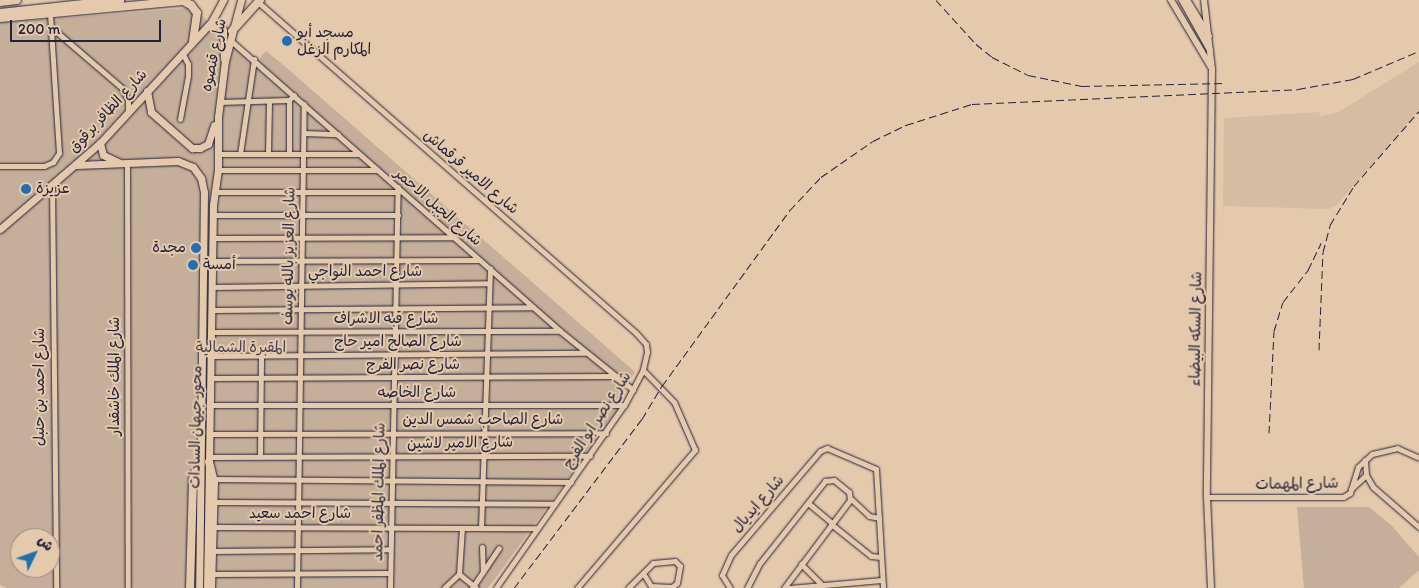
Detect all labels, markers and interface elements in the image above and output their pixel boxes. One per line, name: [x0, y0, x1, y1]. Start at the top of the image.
scale bar: [12, 10, 164, 42]
street label: شارع قنصوه: [197, 17, 231, 93]
text: 200 m: [18, 20, 60, 38]
place label: مسجد أبو المكارم الزغل: [297, 23, 371, 58]
marker: مسجد أبو المكارم الزغل: [281, 35, 293, 47]
street label: شارع الظافر برقوق: [65, 66, 151, 156]
street label: شارع الامير قرقماش: [420, 126, 522, 218]
street label: شارع الجبل الاحمر: [390, 164, 486, 250]
place label: عزيزة: [36, 180, 69, 198]
marker: عزيزة: [20, 183, 32, 195]
street label: شارع العزيز بالله يوسف: [279, 187, 299, 325]
place label: مجدة: [152, 239, 186, 257]
marker: مجدة: [190, 242, 202, 254]
place label: أمسة: [203, 256, 236, 274]
marker: أمسة: [187, 259, 199, 271]
street label: شارع احمد النواجي: [308, 263, 422, 281]
street label: شارع السكه البيضاء: [1186, 271, 1206, 387]
street label: شارع قبه الاشراف: [334, 310, 438, 328]
street label: شارع الملك خاشقدار: [106, 317, 124, 435]
street label: شارع احمد بن حنبل: [31, 328, 49, 446]
street label: شارع الصالح امير حاج: [334, 333, 462, 351]
park label: المقبرة الشمالية: [196, 339, 286, 357]
street label: شارع نصر الفرج: [366, 356, 460, 374]
street label: محور جيهان السادات: [186, 365, 206, 489]
street label: شارع نصر ابو الفرج: [559, 368, 635, 472]
street label: شارع الخاصه: [378, 384, 456, 402]
street label: شارع الصاحب شمس الدين: [403, 411, 563, 429]
street label: شارع الملك المظفر احمد: [369, 423, 389, 561]
street label: شارع الامير لاشين: [407, 433, 513, 453]
street label: شارع ايديال: [728, 471, 788, 537]
street label: شارع المهمات: [1255, 474, 1339, 494]
street label: شارع احمد سعيد: [249, 505, 351, 523]
north arrow: [10, 528, 60, 578]
text: ش: [34, 532, 57, 555]

